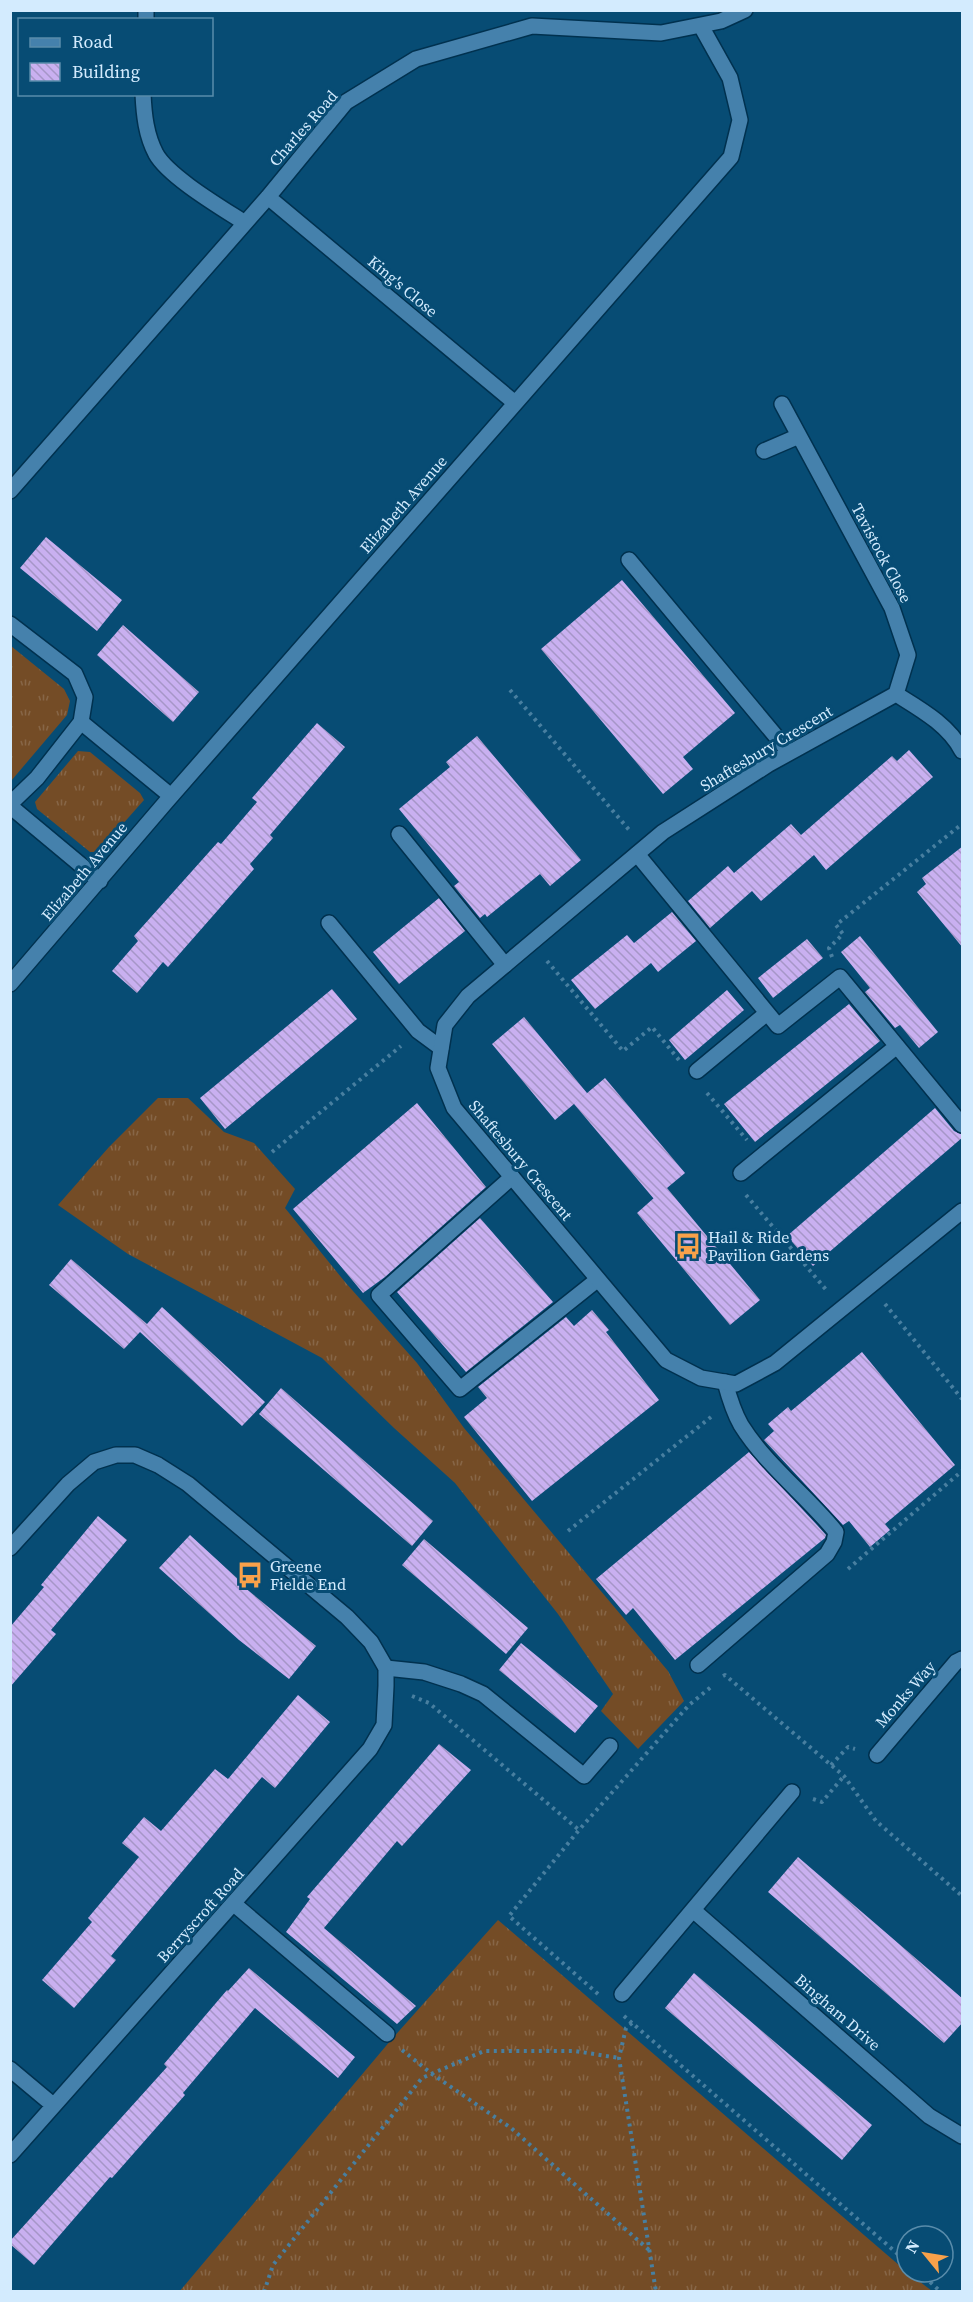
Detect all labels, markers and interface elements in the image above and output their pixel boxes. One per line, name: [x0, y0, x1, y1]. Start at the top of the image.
legend: [18, 18, 213, 96]
text: Road: [72, 29, 113, 54]
text: Building: [72, 59, 140, 84]
street label: Charles Road: [264, 85, 342, 171]
street label: King's Close: [363, 250, 443, 322]
street label: Elizabeth Avenue: [354, 450, 452, 558]
street label: Tavistock Close: [847, 500, 917, 606]
street label: Shaftesbury Crescent: [696, 699, 837, 796]
street label: Elizabeth Avenue: [36, 817, 132, 925]
street label: Shaftesbury Crescent: [464, 1095, 578, 1225]
place label: Hail & Ride Pavilion Gardens: [708, 1226, 829, 1266]
bus stop icon: Hail & Ride Pavilion Gardens: [673, 1231, 703, 1261]
place label: Greene Fielde End: [270, 1555, 346, 1595]
bus stop icon: Greene Fielde End: [235, 1560, 265, 1590]
street label: Monks Way: [870, 1655, 941, 1732]
street label: Berryscroft Road: [152, 1863, 248, 1967]
street label: Bingham Drive: [790, 1969, 886, 2055]
north arrow: [895, 2224, 955, 2284]
text: N: [900, 2236, 925, 2257]

